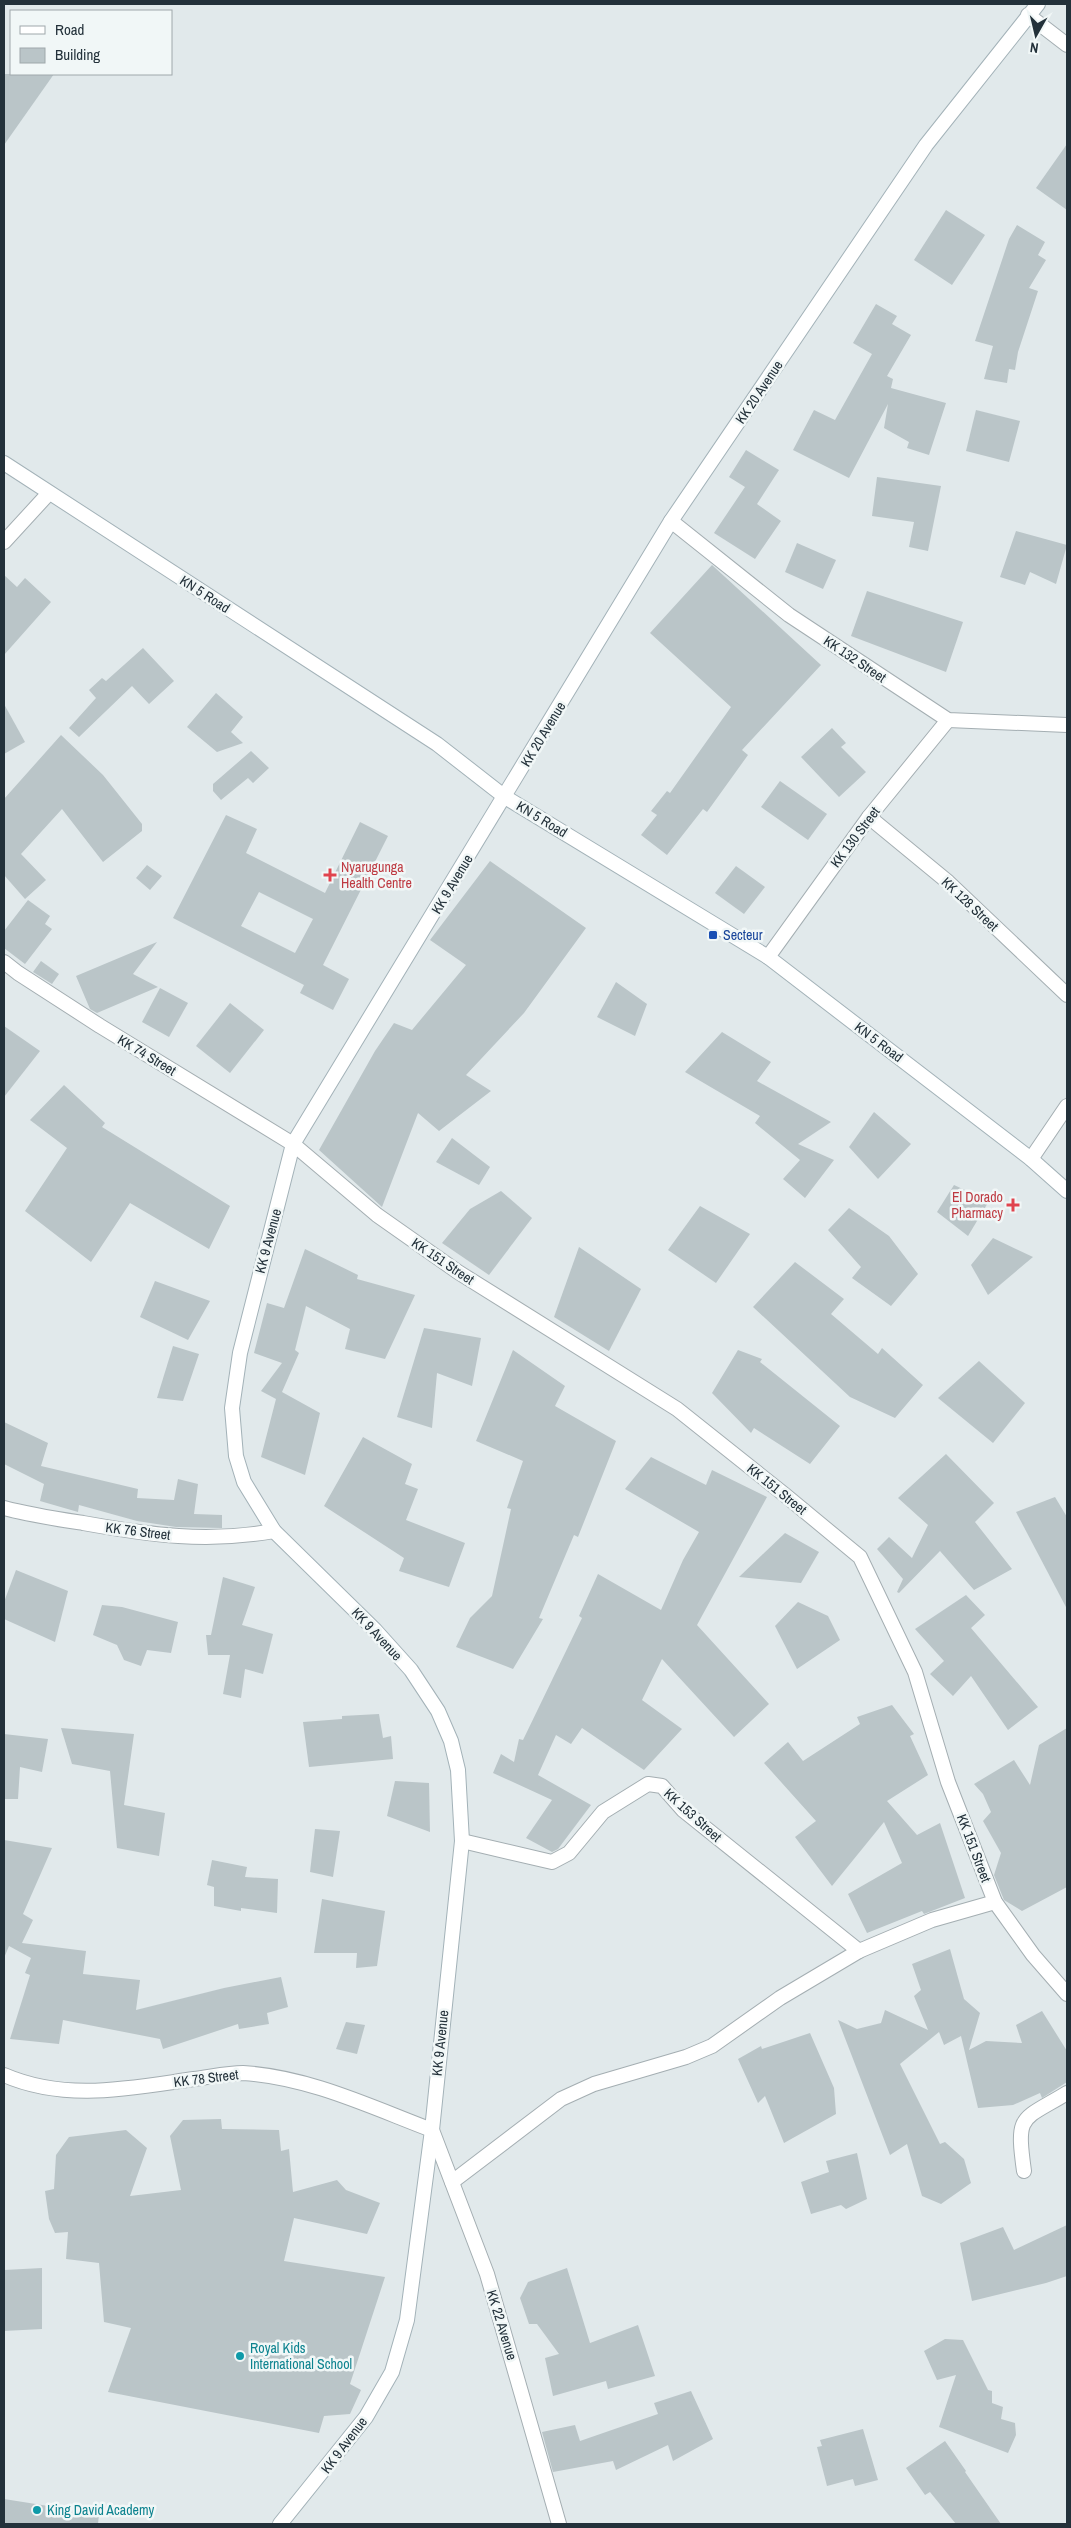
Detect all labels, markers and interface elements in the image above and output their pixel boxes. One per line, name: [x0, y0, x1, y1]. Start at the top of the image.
legend: [10, 10, 172, 75]
north arrow: [1011, 10, 1061, 60]
text: Road: [55, 19, 84, 40]
text: N: [1029, 38, 1040, 57]
text: Building: [55, 44, 100, 65]
street label: KK 20 Avenue: [731, 357, 787, 427]
street label: KN 5 Road: [177, 571, 233, 617]
street label: KK 132 Street: [820, 632, 890, 686]
street label: KK 20 Avenue: [517, 698, 569, 770]
street label: KN 5 Road: [513, 797, 571, 841]
street label: KK 130 Street: [826, 803, 884, 871]
street label: KK 9 Avenue: [427, 851, 477, 917]
place label: Nyarugunga Health Centre: [341, 858, 412, 892]
marker: Nyarugunga Health Centre: [323, 868, 337, 882]
street label: KK 128 Street: [938, 873, 1002, 935]
place label: Secteur: [723, 926, 763, 944]
marker: Secteur: [707, 929, 719, 941]
street label: KN 5 Road: [851, 1018, 907, 1066]
street label: KK 74 Street: [114, 1031, 180, 1079]
place label: El Dorado Pharmacy: [951, 1188, 1003, 1222]
marker: El Dorado Pharmacy: [1007, 1199, 1019, 1211]
street label: KK 9 Avenue: [251, 1207, 285, 1275]
street label: KK 151 Street: [408, 1234, 478, 1288]
street label: KK 151 Street: [744, 1460, 810, 1518]
street label: KK 76 Street: [105, 1518, 171, 1544]
street label: KK 9 Avenue: [348, 1604, 406, 1664]
street label: KK 153 Street: [660, 1784, 726, 1846]
street label: KK 151 Street: [953, 1811, 995, 1885]
street label: KK 9 Avenue: [428, 2009, 452, 2077]
street label: KK 78 Street: [173, 2065, 239, 2091]
street label: KK 22 Avenue: [483, 2288, 521, 2362]
place label: Royal Kids International School: [250, 2339, 352, 2373]
marker: Royal Kids International School: [234, 2350, 246, 2362]
street label: KK 9 Avenue: [317, 2413, 371, 2477]
place label: King David Academy: [47, 2501, 154, 2519]
marker: King David Academy: [31, 2504, 43, 2516]

